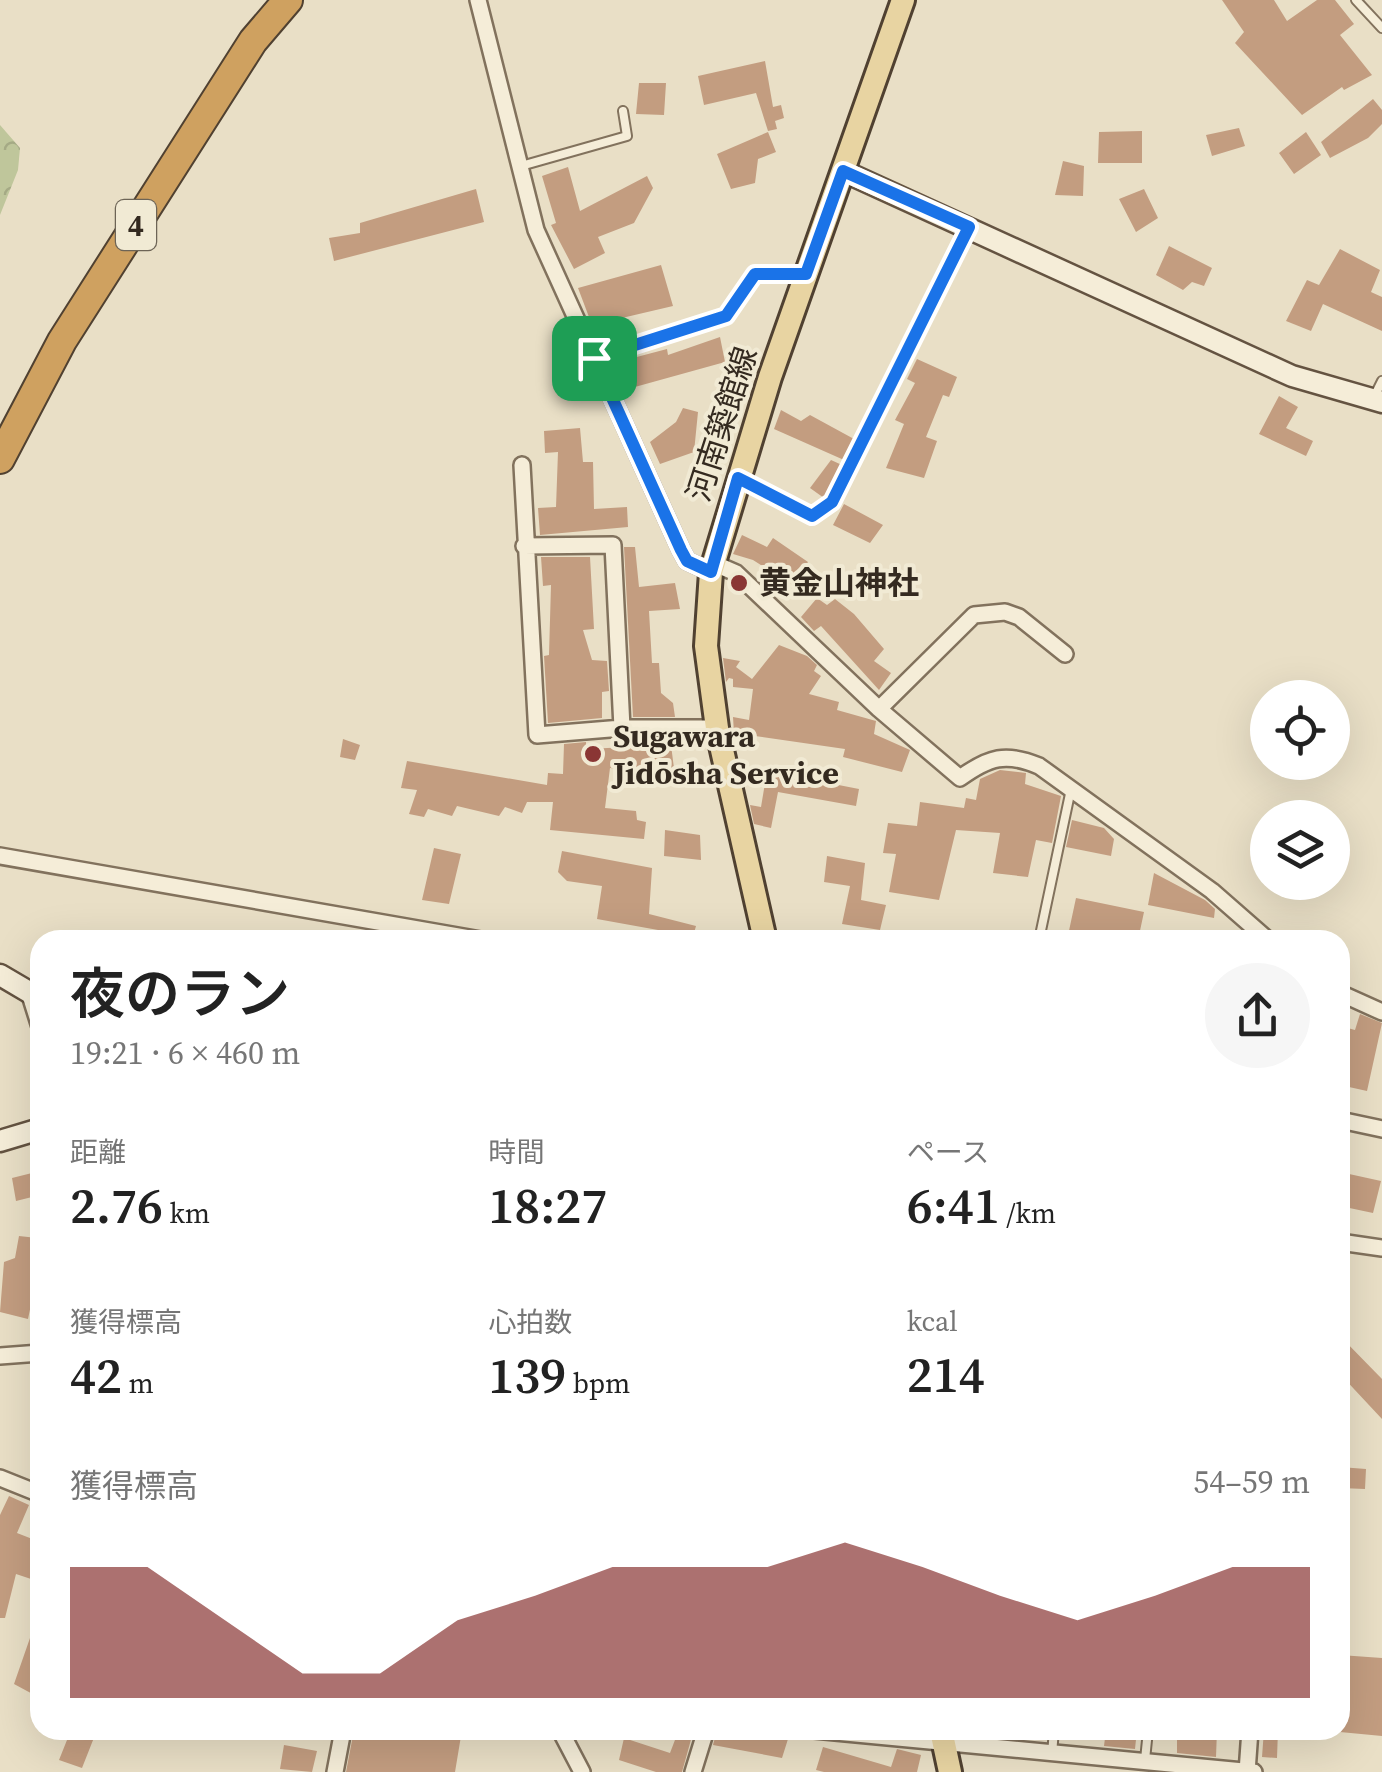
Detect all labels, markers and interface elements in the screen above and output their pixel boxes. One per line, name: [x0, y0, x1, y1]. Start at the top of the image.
road number: 4: [116, 200, 156, 250]
pin: [552, 316, 637, 401]
icon: arrive: [567, 331, 622, 386]
street label: 河南築館線: [676, 341, 768, 507]
place label: 黄金山神社: [759, 561, 919, 605]
marker: 黄金山神社: [728, 572, 750, 594]
map controls: [1250, 680, 1350, 900]
button: locate: [1250, 680, 1350, 780]
place label: Sugawara Jidōsha Service: [611, 714, 839, 795]
marker: Sugawara Jidōsha Service: [582, 743, 604, 765]
button: layers: [1250, 800, 1350, 900]
text: 夜のラン: [70, 956, 290, 1031]
button: share: [1205, 963, 1310, 1068]
text: 19:21 · 6 × 460 m: [70, 1031, 300, 1075]
text: 距離: [70, 1133, 126, 1171]
text: 時間: [488, 1133, 544, 1171]
text: ペース: [907, 1133, 989, 1171]
text: 2.76: [70, 1171, 163, 1240]
text: 18:27: [488, 1171, 607, 1240]
text: 6:41: [907, 1171, 1000, 1240]
text: km: [163, 1194, 210, 1232]
text: /km: [1000, 1194, 1056, 1232]
text: kcal: [907, 1302, 958, 1340]
text: 獲得標高: [70, 1303, 182, 1341]
text: 心拍数: [488, 1303, 572, 1341]
text: 214: [907, 1340, 985, 1409]
text: 42: [70, 1341, 122, 1410]
text: 139: [488, 1341, 566, 1410]
text: m: [122, 1364, 154, 1402]
text: bpm: [566, 1364, 630, 1402]
text: 54–59 m: [1193, 1460, 1310, 1504]
text: 獲得標高: [70, 1464, 198, 1508]

